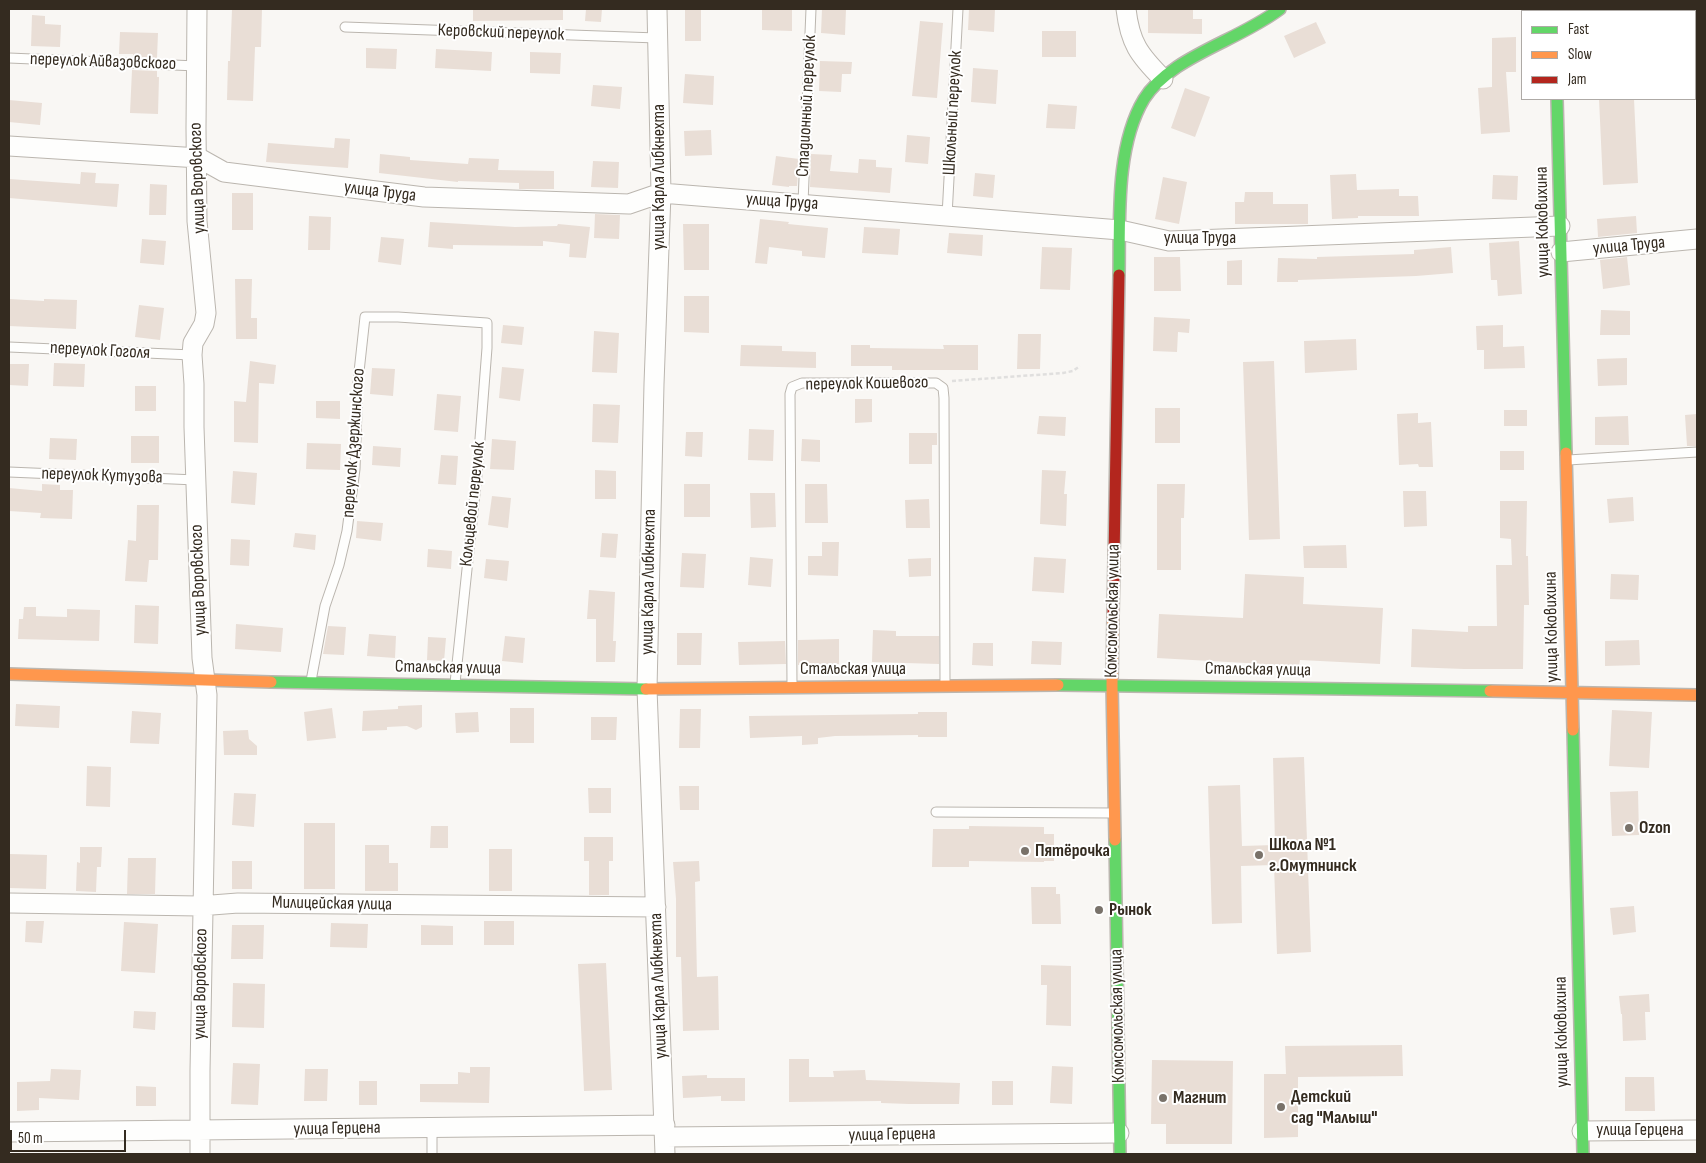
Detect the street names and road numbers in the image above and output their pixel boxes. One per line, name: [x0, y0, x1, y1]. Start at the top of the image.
street label: Керовский переулок: [437, 20, 565, 46]
street label: Стадионный переулок: [792, 34, 822, 178]
street label: переулок Айвазовского: [29, 49, 177, 75]
street label: Школьный переулок: [939, 50, 967, 176]
street label: улица Карла Либкнехта: [648, 104, 670, 250]
street label: улица Воровского: [185, 122, 211, 234]
street label: улица Коковихина: [1531, 166, 1555, 278]
street label: улица Труда: [343, 177, 417, 207]
street label: улица Труда: [745, 189, 819, 215]
street label: улица Труда: [1164, 227, 1236, 249]
street label: улица Труда: [1592, 232, 1666, 260]
street label: переулок Гоголя: [49, 338, 151, 364]
street label: переулок Дзержинского: [338, 367, 370, 519]
street label: переулок Кошевого: [805, 372, 929, 396]
street label: Кольцевой переулок: [456, 440, 490, 568]
street label: переулок Кутузова: [41, 463, 163, 489]
street label: улица Карла Либкнехта: [637, 509, 661, 655]
street label: улица Воровского: [186, 524, 212, 636]
street label: Комсомольская улица: [1101, 544, 1125, 678]
street label: улица Коковихина: [1540, 571, 1564, 683]
street label: Стальская улица: [395, 656, 501, 680]
street label: Стальская улица: [800, 658, 906, 680]
street label: Стальская улица: [1205, 658, 1311, 682]
street label: Милицейская улица: [272, 892, 392, 916]
street label: улица Карла Либкнехта: [646, 913, 672, 1059]
street label: улица Воровского: [189, 928, 213, 1040]
street label: Комсомольская улица: [1106, 949, 1130, 1083]
street label: улица Коковихина: [1550, 976, 1574, 1088]
street label: улица Герцена: [293, 1117, 381, 1141]
street label: улица Герцена: [1596, 1119, 1684, 1141]
street label: улица Герцена: [848, 1123, 936, 1147]

